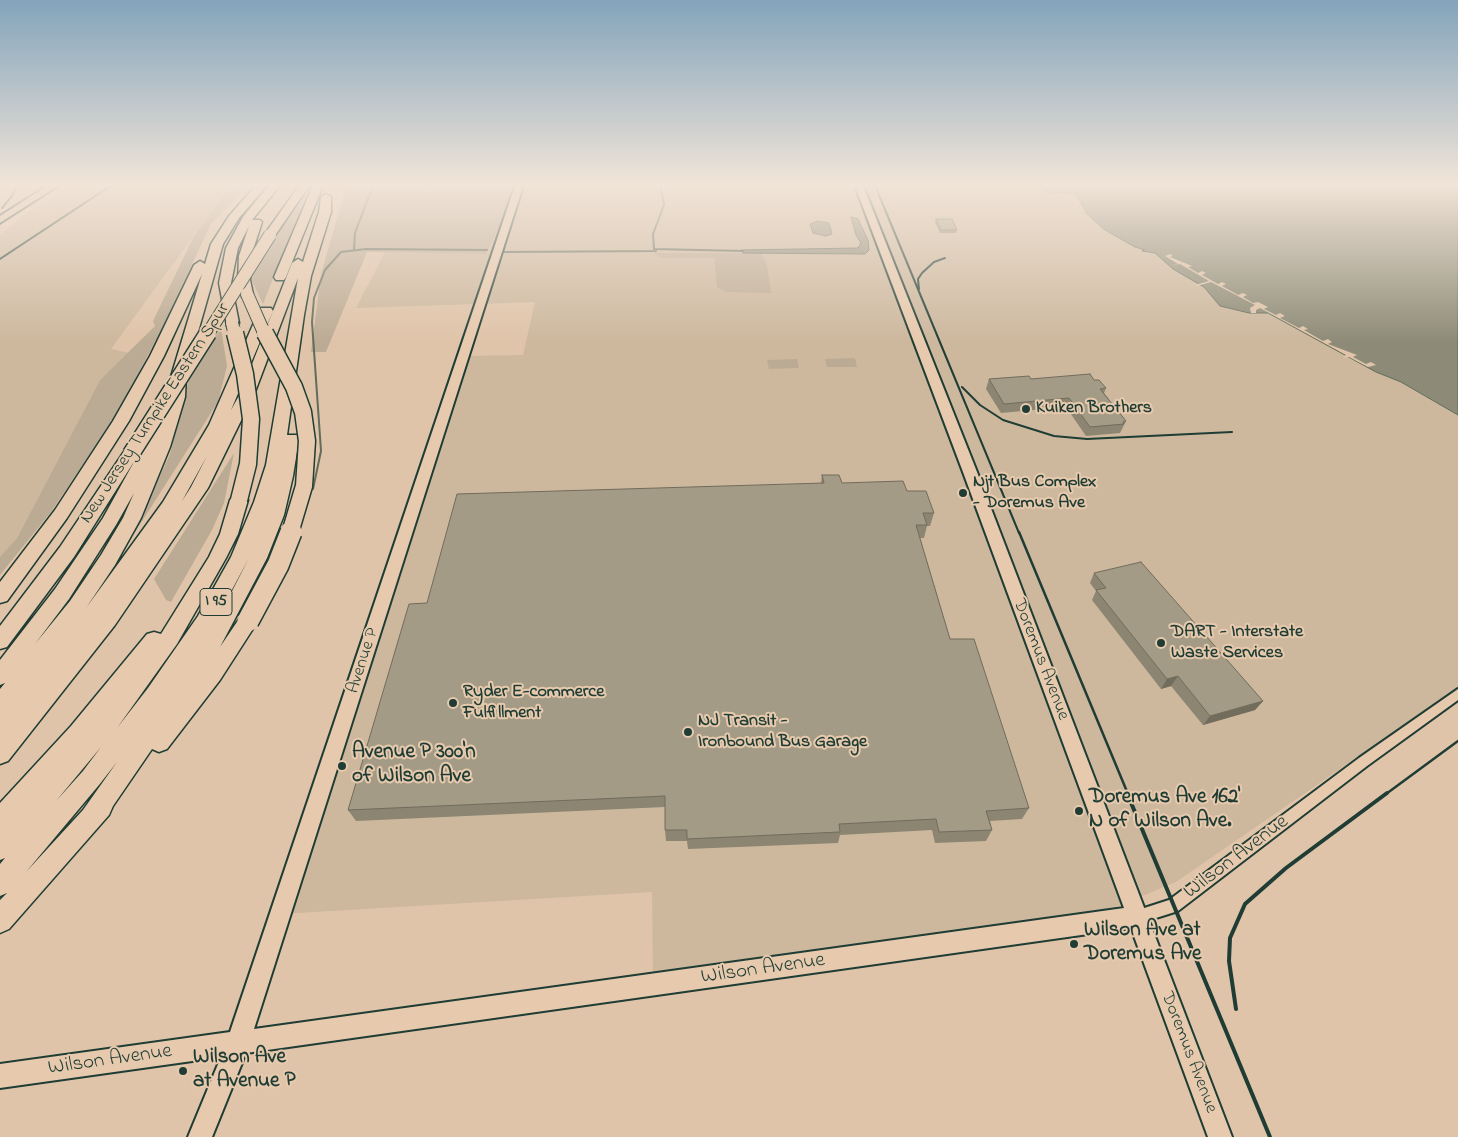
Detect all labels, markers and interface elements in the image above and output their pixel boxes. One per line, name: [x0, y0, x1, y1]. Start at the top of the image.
street label: New Jersey Turnpike Eastern Spur: [77, 300, 235, 528]
place label: Kuiken Brothers: [1036, 398, 1152, 420]
marker: Kuiken Brothers: [1020, 403, 1032, 415]
place label: Njt Bus Complex - Doremus Ave: [973, 472, 1096, 514]
marker: Njt Bus Complex - Doremus Ave: [957, 487, 969, 499]
road number: I 95: [200, 588, 232, 616]
street label: Doremus Avenue: [1007, 596, 1073, 724]
place label: DART - Interstate Waste Services: [1171, 622, 1303, 664]
street label: Avenue P: [343, 625, 385, 697]
marker: DART - Interstate Waste Services: [1155, 637, 1167, 649]
place label: Ryder E-commerce Fulfillment: [463, 682, 604, 724]
marker: Ryder E-commerce Fulfillment: [447, 697, 459, 709]
place label: NJ Transit - Ironbound Bus Garage: [698, 711, 867, 754]
marker: NJ Transit - Ironbound Bus Garage: [682, 726, 694, 738]
place label: Avenue P 300'n of Wilson Ave: [352, 741, 476, 791]
marker: Avenue P 300'n of Wilson Ave: [336, 760, 348, 772]
place label: Doremus Ave 162' N of Wilson Ave.: [1089, 786, 1240, 836]
marker: Doremus Ave 162' N of Wilson Ave.: [1073, 805, 1085, 817]
street label: Wilson Avenue: [1180, 810, 1294, 906]
place label: Wilson Ave at Doremus Ave: [1084, 919, 1202, 969]
marker: Wilson Ave at Doremus Ave: [1068, 938, 1080, 950]
street label: Wilson Avenue: [700, 949, 826, 991]
street label: Doremus Avenue: [1155, 989, 1221, 1117]
street label: Wilson Avenue: [47, 1040, 173, 1082]
place label: Wilson Ave at Avenue P: [193, 1046, 296, 1096]
marker: Wilson Ave at Avenue P: [177, 1065, 189, 1077]

